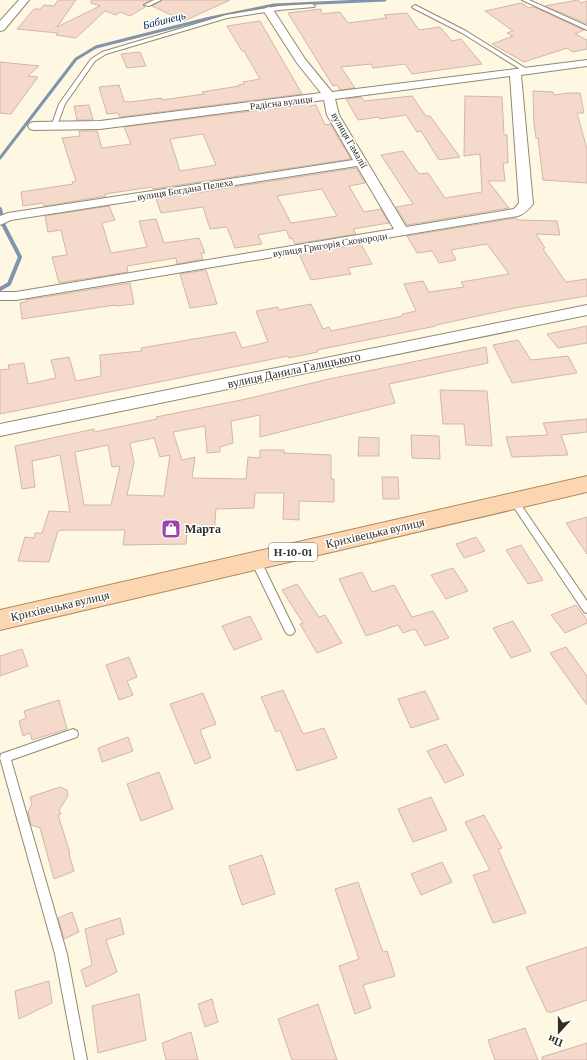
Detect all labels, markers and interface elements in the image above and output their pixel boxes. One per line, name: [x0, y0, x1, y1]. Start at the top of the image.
water label: Бабинець: [140, 9, 187, 31]
street label: Радісна вулиця: [249, 93, 313, 112]
street label: вулиця Гамалії: [329, 110, 370, 170]
street label: вулиця Богдана Пелеха: [136, 176, 234, 203]
street label: вулиця Григорія Сковороди: [272, 230, 389, 259]
street label: вулиця Данила Галицького: [226, 349, 362, 391]
street label: Крихівецька вулиця: [324, 515, 426, 551]
shop icon: Марта: [160, 518, 182, 540]
place label: Марта: [185, 522, 221, 536]
road number: Н-10-01: [269, 543, 317, 561]
street label: Крихівецька вулиця: [9, 588, 111, 624]
north arrow: [539, 1012, 579, 1052]
text: Пн: [546, 1033, 565, 1050]

